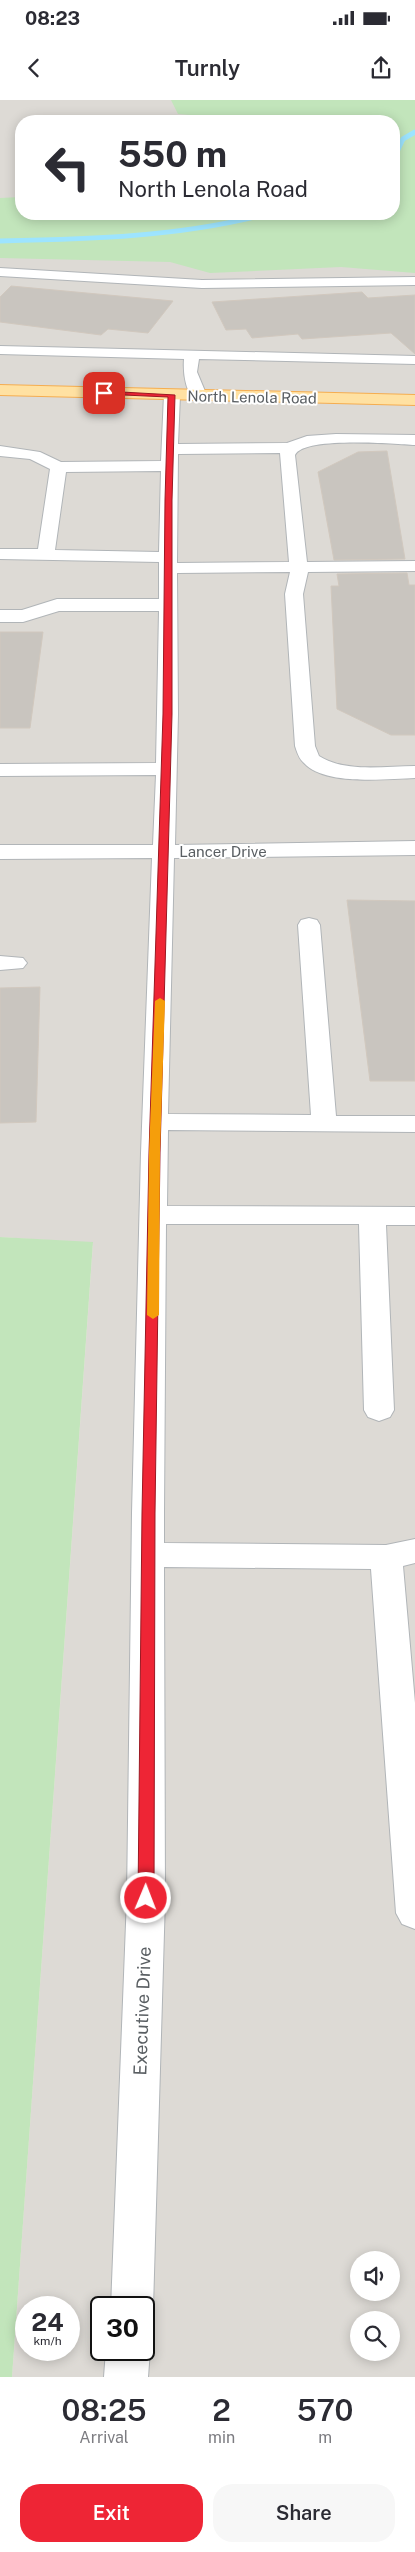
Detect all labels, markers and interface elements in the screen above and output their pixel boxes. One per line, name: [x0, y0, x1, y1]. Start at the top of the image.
text: 08:23: [25, 7, 80, 29]
icon: back: [20, 54, 48, 82]
icon: share: [367, 54, 395, 82]
text: Turnly: [175, 55, 240, 81]
text: 550 m: [118, 134, 227, 175]
icon: left: [35, 135, 100, 200]
text: North Lenola Road: [118, 176, 308, 202]
pin: [83, 372, 125, 414]
icon: arrive: [90, 379, 118, 407]
street label: North Lenola Road: [187, 387, 317, 407]
street label: Lancer Drive: [179, 843, 267, 860]
position arrow: [119, 1871, 171, 1923]
street label: Executive Drive: [129, 1946, 155, 2076]
map controls: [350, 2251, 400, 2361]
button: sound: [350, 2251, 400, 2301]
speed limit sign: 30: [90, 2296, 155, 2361]
text: 24: [31, 2307, 64, 2337]
button: search: [350, 2311, 400, 2361]
text: km/h: [33, 2334, 62, 2348]
text: 08:25: [62, 2392, 147, 2428]
text: 2: [212, 2392, 231, 2428]
text: 570: [297, 2392, 353, 2428]
text: Arrival: [79, 2428, 129, 2447]
text: min: [208, 2428, 235, 2447]
text: m: [318, 2428, 332, 2447]
button: Exit: [20, 2484, 203, 2542]
button: Share: [213, 2484, 395, 2542]

